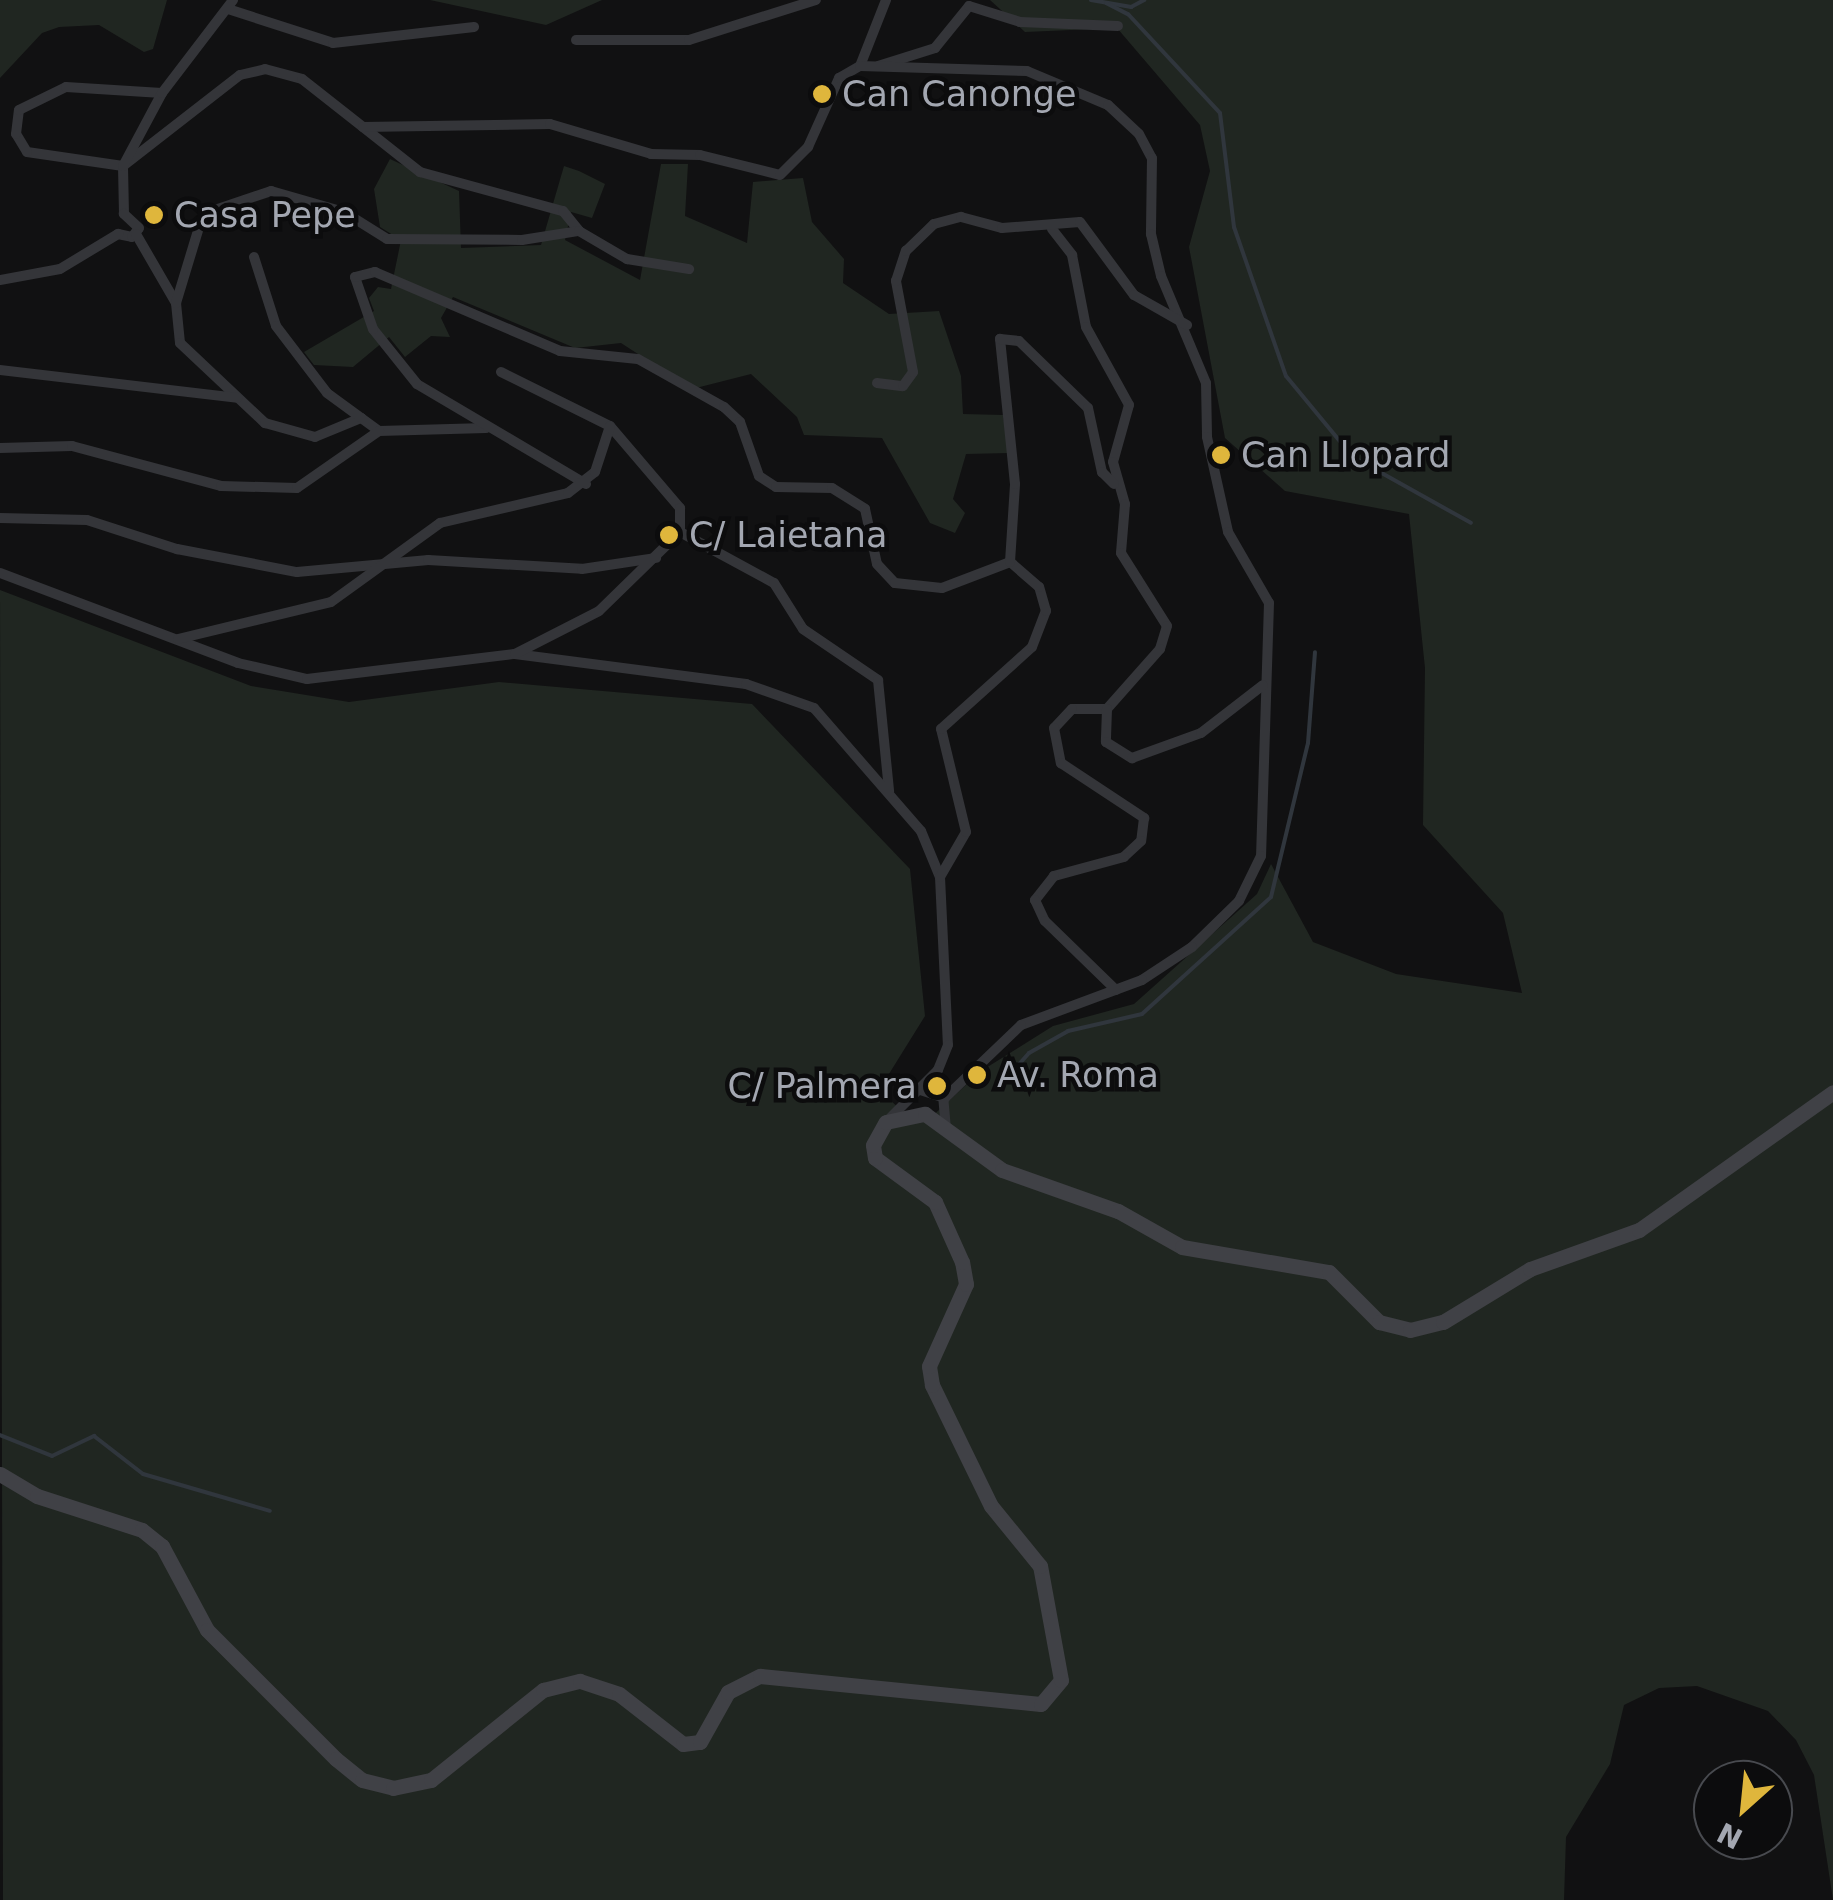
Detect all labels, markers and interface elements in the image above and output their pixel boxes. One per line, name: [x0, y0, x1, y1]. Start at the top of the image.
place label: Can Canonge: [842, 73, 1077, 115]
marker: Can Canonge: [811, 83, 833, 105]
place label: Casa Pepe: [174, 194, 356, 236]
marker: Casa Pepe: [143, 204, 165, 226]
place label: Can Llopard: [1241, 434, 1450, 476]
marker: Can Llopard: [1210, 444, 1232, 466]
place label: C/ Laietana: [689, 514, 887, 556]
marker: C/ Laietana: [658, 524, 680, 546]
place label: Av. Roma: [997, 1054, 1159, 1096]
marker: Av. Roma: [966, 1064, 988, 1086]
place label: C/ Palmera: [727, 1065, 917, 1107]
marker: C/ Palmera: [926, 1075, 948, 1097]
north arrow: [1693, 1760, 1793, 1860]
text: N: [1712, 1815, 1748, 1855]

